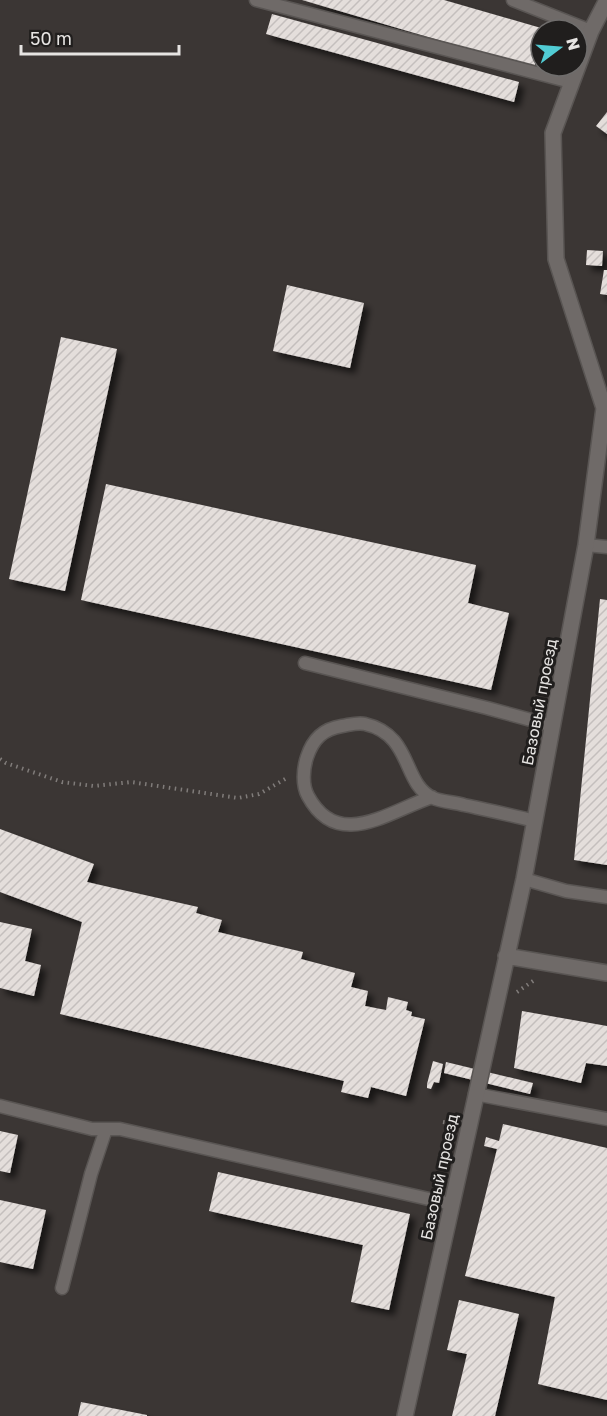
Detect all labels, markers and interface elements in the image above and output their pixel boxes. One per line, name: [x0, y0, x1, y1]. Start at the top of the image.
scale bar: [21, 18, 178, 56]
north arrow: [529, 18, 589, 78]
text: 50 m: [30, 27, 72, 49]
text: N: [562, 35, 585, 52]
street label: Базовый проезд: [517, 637, 561, 767]
street label: Базовый проезд: [416, 1112, 462, 1242]

